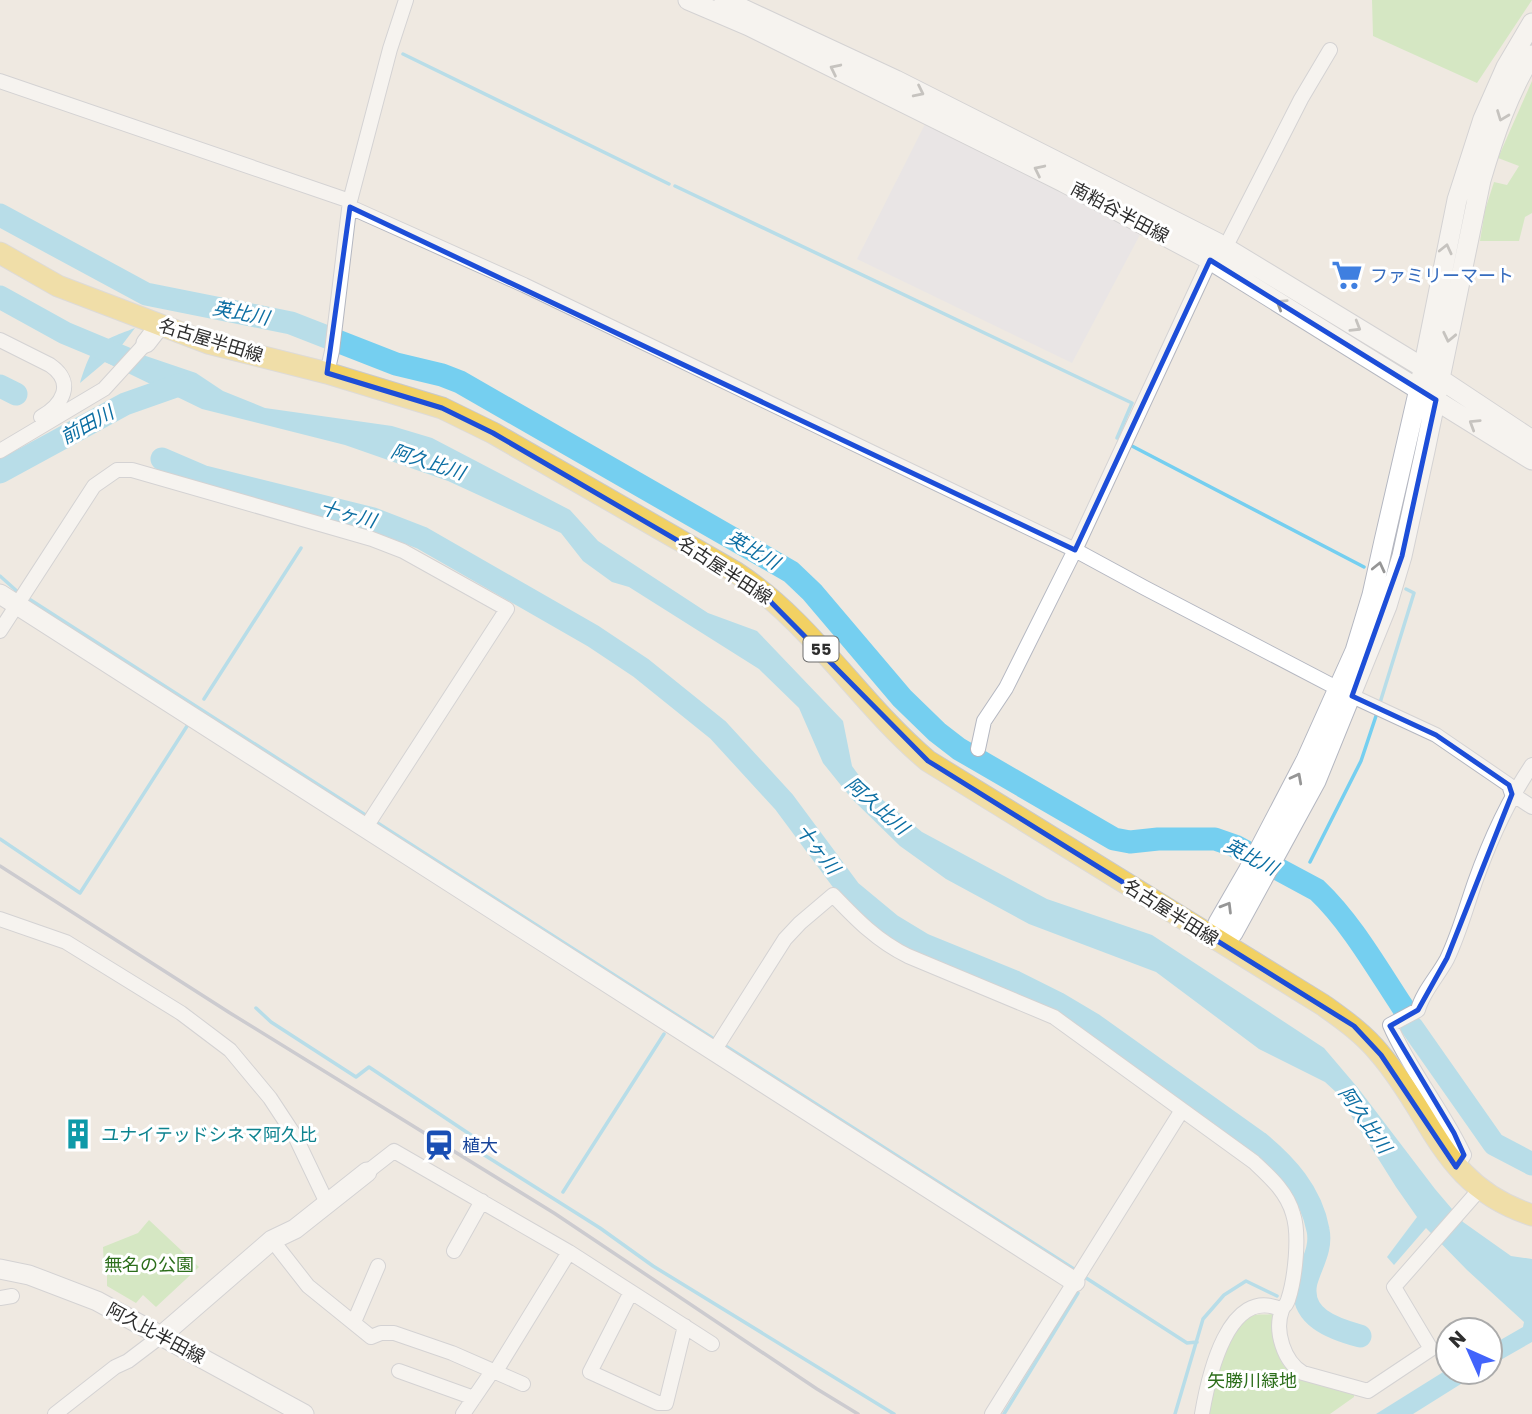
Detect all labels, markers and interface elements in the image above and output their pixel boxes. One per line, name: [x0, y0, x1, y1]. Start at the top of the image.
one-way arrow: [830, 64, 842, 78]
one-way arrow: [912, 83, 924, 97]
one-way arrow: [1497, 109, 1511, 121]
one-way arrow: [1034, 165, 1046, 179]
street label: 南粕谷半田線: [1066, 176, 1174, 248]
one-way arrow: [1438, 243, 1452, 255]
supermarket icon: ファミリーマート: [1330, 258, 1364, 292]
place label: ファミリーマート: [1370, 263, 1514, 288]
water label: 英比川: [210, 294, 274, 332]
one-way arrow: [1276, 299, 1289, 312]
street label: 名古屋半田線: [156, 312, 266, 368]
one-way arrow: [1349, 319, 1362, 332]
one-way arrow: [1442, 331, 1457, 343]
water label: 前田川: [56, 398, 120, 451]
one-way arrow: [1469, 419, 1482, 432]
water label: 阿久比川: [388, 437, 470, 487]
water label: 十ヶ川: [317, 494, 381, 535]
water label: 英比川: [722, 524, 786, 577]
street label: 名古屋半田線: [673, 530, 777, 610]
one-way arrow: [1370, 561, 1385, 573]
road number: 55: [804, 636, 838, 662]
water label: 阿久比川: [839, 771, 916, 842]
one-way arrow: [1288, 773, 1302, 786]
water label: 十ヶ川: [790, 818, 847, 881]
water label: 英比川: [1219, 832, 1284, 883]
street label: 名古屋半田線: [1119, 873, 1223, 951]
one-way arrow: [1219, 901, 1232, 914]
water label: 阿久比川: [1332, 1081, 1399, 1161]
building icon: ユナイテッドシネマ阿久比: [61, 1117, 95, 1151]
place label: ユナイテッドシネマ阿久比: [101, 1122, 317, 1147]
station icon: 植大: [422, 1128, 456, 1162]
place label: 植大: [462, 1133, 498, 1158]
park label: 無名の公園: [104, 1252, 194, 1277]
street label: 阿久比半田線: [102, 1297, 210, 1369]
north arrow: [1434, 1316, 1504, 1386]
text: N: [1443, 1325, 1472, 1354]
park label: 矢勝川緑地: [1207, 1368, 1297, 1393]

